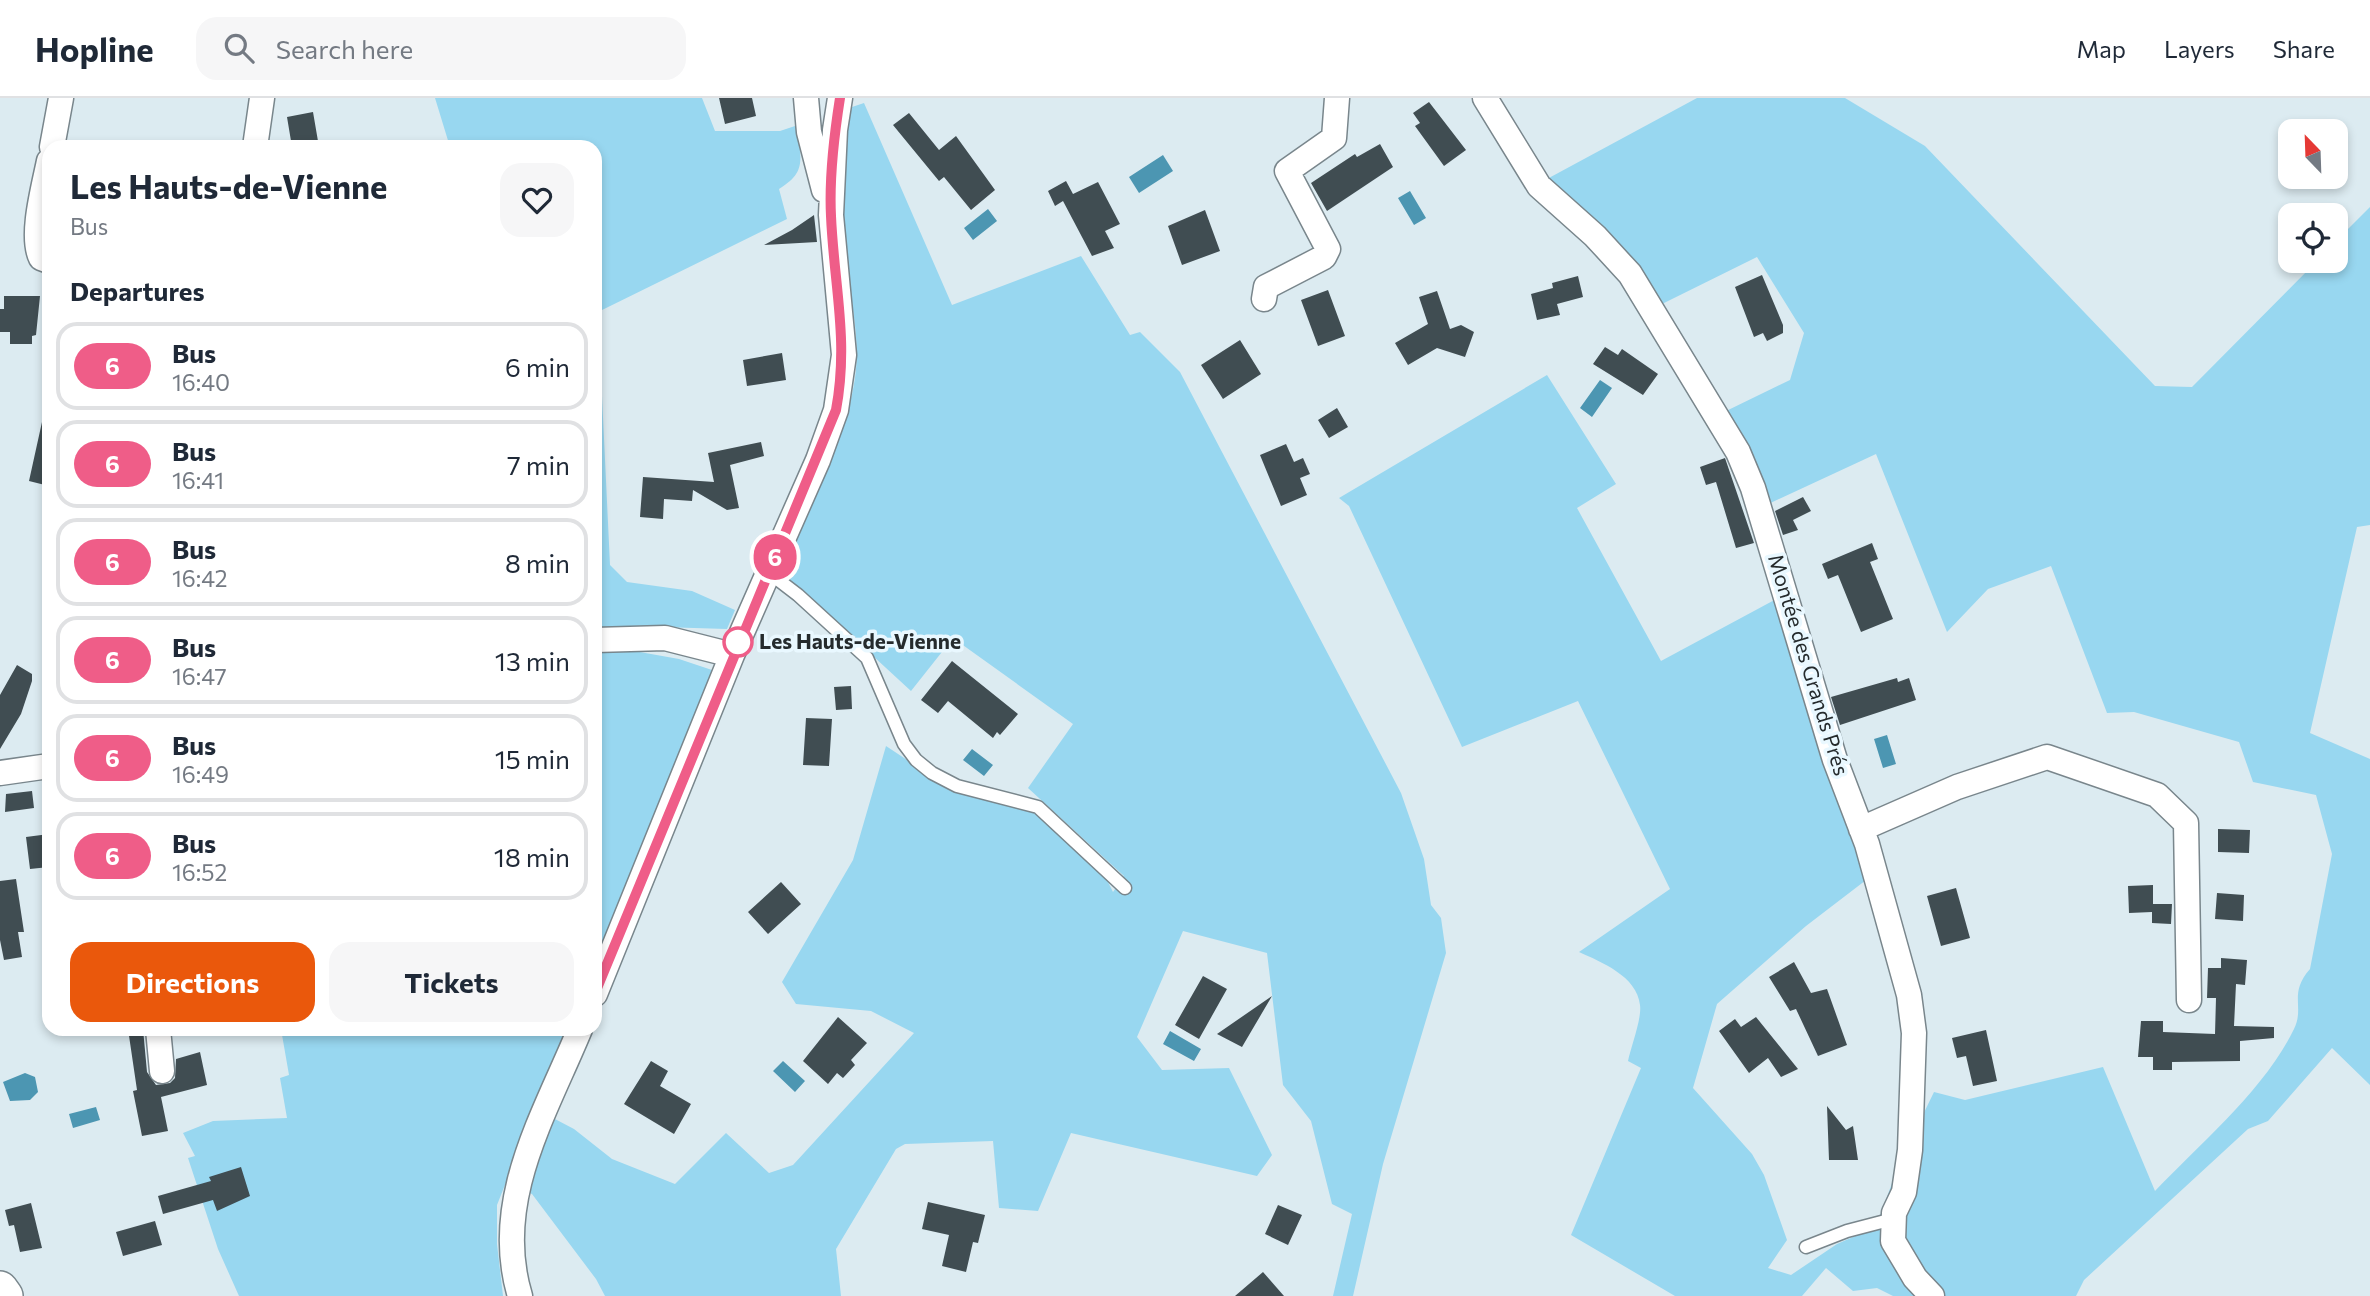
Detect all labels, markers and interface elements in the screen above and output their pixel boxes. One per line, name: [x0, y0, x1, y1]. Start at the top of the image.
search box: [196, 17, 686, 80]
text: Hopline: [35, 28, 154, 69]
icon: search: [220, 29, 258, 67]
text: Search here: [276, 33, 413, 64]
text: Map: [2077, 34, 2126, 63]
text: Layers: [2164, 34, 2235, 63]
text: Share: [2273, 34, 2335, 63]
north arrow: [2278, 119, 2348, 189]
map controls: [2278, 119, 2348, 273]
button: heart: [500, 163, 574, 237]
text: Les Hauts-de-Vienne: [70, 165, 387, 206]
button: locate: [2278, 203, 2348, 273]
text: Bus: [70, 212, 108, 240]
text: Departures: [70, 275, 205, 306]
text: Bus: [172, 337, 216, 368]
text: 6: [105, 351, 120, 380]
text: 6 min: [505, 351, 570, 382]
text: 16:40: [172, 368, 230, 396]
text: Bus: [172, 435, 216, 466]
text: 6: [105, 449, 120, 478]
text: 7 min: [507, 449, 570, 480]
text: 16:41: [172, 466, 224, 494]
text: Bus: [172, 533, 216, 564]
line badge: 6: [752, 534, 798, 580]
text: 6: [768, 542, 782, 571]
text: 6: [105, 547, 120, 576]
text: 8 min: [505, 547, 570, 578]
street label: Montée des Grands Prés: [1764, 551, 1855, 778]
text: 16:42: [172, 564, 227, 592]
marker: Les Hauts-de-Vienne: [723, 627, 753, 657]
place label: Les Hauts-de-Vienne: [759, 628, 961, 653]
text: Bus: [172, 631, 216, 662]
text: 6: [105, 645, 120, 674]
text: 13 min: [495, 645, 570, 676]
text: 16:47: [172, 662, 227, 690]
text: Bus: [172, 729, 216, 760]
text: 6: [105, 743, 120, 772]
text: 15 min: [495, 743, 570, 774]
text: 16:49: [172, 760, 229, 788]
text: Bus: [172, 827, 216, 858]
text: 6: [105, 841, 120, 870]
text: 18 min: [494, 841, 570, 872]
text: 16:52: [172, 858, 227, 886]
button: Directions: [70, 942, 315, 1022]
button: Tickets: [329, 942, 574, 1022]

